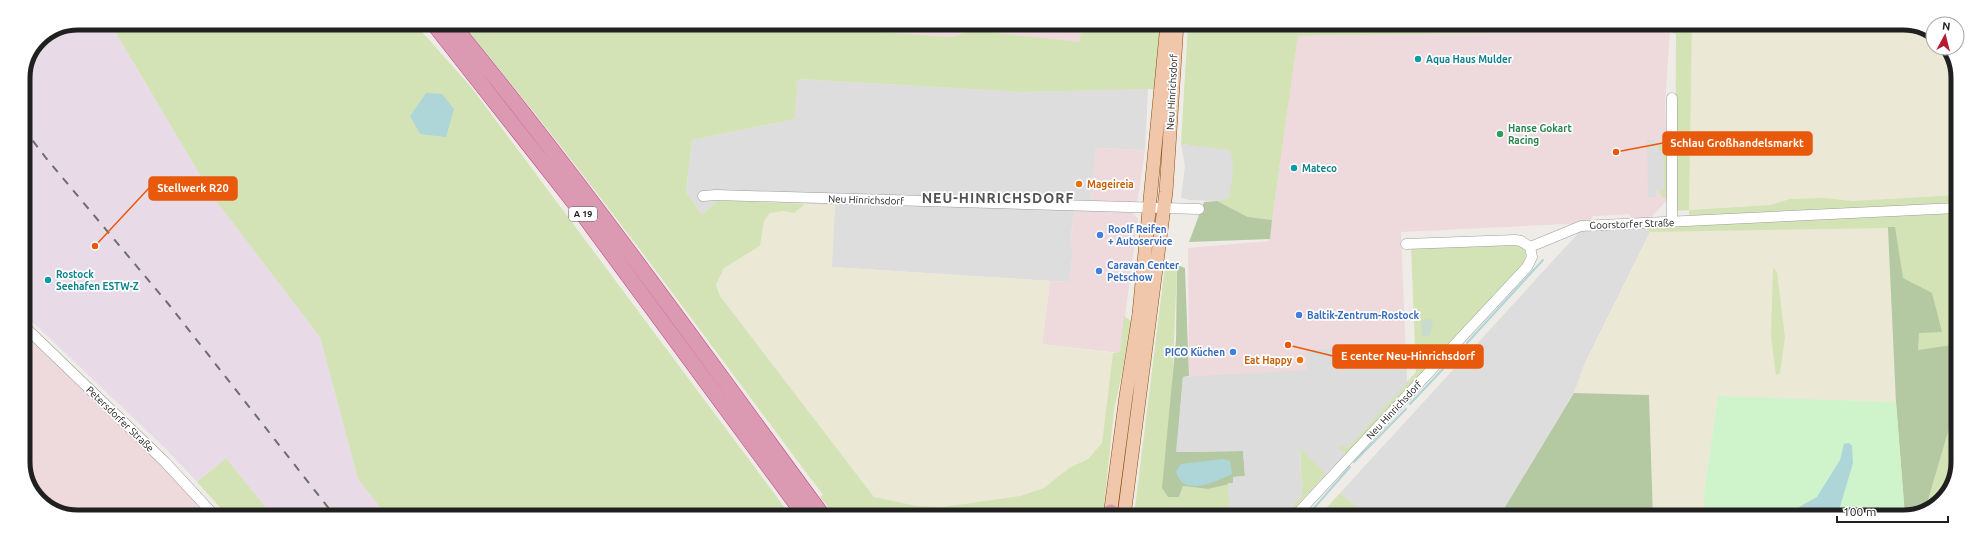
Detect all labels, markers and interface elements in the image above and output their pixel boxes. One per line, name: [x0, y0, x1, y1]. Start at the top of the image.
north arrow: [1925, 16, 1965, 56]
text: N: [1941, 20, 1951, 33]
street label: Neu Hinrichsdorf: [1165, 54, 1179, 130]
marker: Aqua Haus Mulder: [1413, 54, 1423, 64]
place label: Aqua Haus Mulder: [1426, 54, 1513, 65]
place label: Hanse Gokart Racing: [1508, 123, 1572, 146]
marker: Hanse Gokart Racing: [1495, 129, 1505, 139]
callout: Schlau Großhandelsmarkt: [1663, 132, 1812, 155]
text: Schlau Großhandelsmarkt: [1670, 137, 1804, 149]
marker: Mateco: [1289, 163, 1299, 173]
place label: Mateco: [1302, 163, 1337, 174]
callout: Stellwerk R20: [149, 177, 237, 200]
marker: Mageireia: [1074, 179, 1084, 189]
place label: Mageireia: [1087, 179, 1134, 190]
text: Stellwerk R20: [157, 182, 229, 194]
district label: NEU-HINRICHSDORF: [922, 190, 1074, 206]
street label: Neu Hinrichsdorf: [828, 193, 904, 207]
road number: A 19: [569, 207, 597, 221]
street label: Goorstorfer Straße: [1589, 217, 1675, 231]
place label: Roolf Reifen + Autoservice: [1108, 224, 1173, 247]
marker: Roolf Reifen + Autoservice: [1095, 230, 1105, 240]
place label: Caravan Center Petschow: [1107, 260, 1180, 283]
marker: Caravan Center Petschow: [1094, 266, 1104, 276]
place label: Rostock Seehafen ESTW-Z: [56, 269, 139, 292]
marker: Rostock Seehafen ESTW-Z: [43, 275, 53, 285]
marker: Baltik-Zentrum-Rostock: [1294, 310, 1304, 320]
place label: Baltik-Zentrum-Rostock: [1307, 310, 1419, 321]
callout: E center Neu-Hinrichsdorf: [1333, 345, 1483, 368]
place label: PICO Küchen: [1165, 347, 1225, 358]
marker: PICO Küchen: [1228, 347, 1238, 357]
text: E center Neu-Hinrichsdorf: [1341, 350, 1475, 362]
place label: Eat Happy: [1244, 355, 1293, 366]
marker: Eat Happy: [1295, 355, 1305, 365]
street label: Neu Hinrichsdorf: [1364, 378, 1424, 442]
street label: Petersdorfer Straße: [84, 384, 156, 454]
scale bar: [1837, 498, 1948, 524]
text: 100 m: [1843, 505, 1876, 518]

